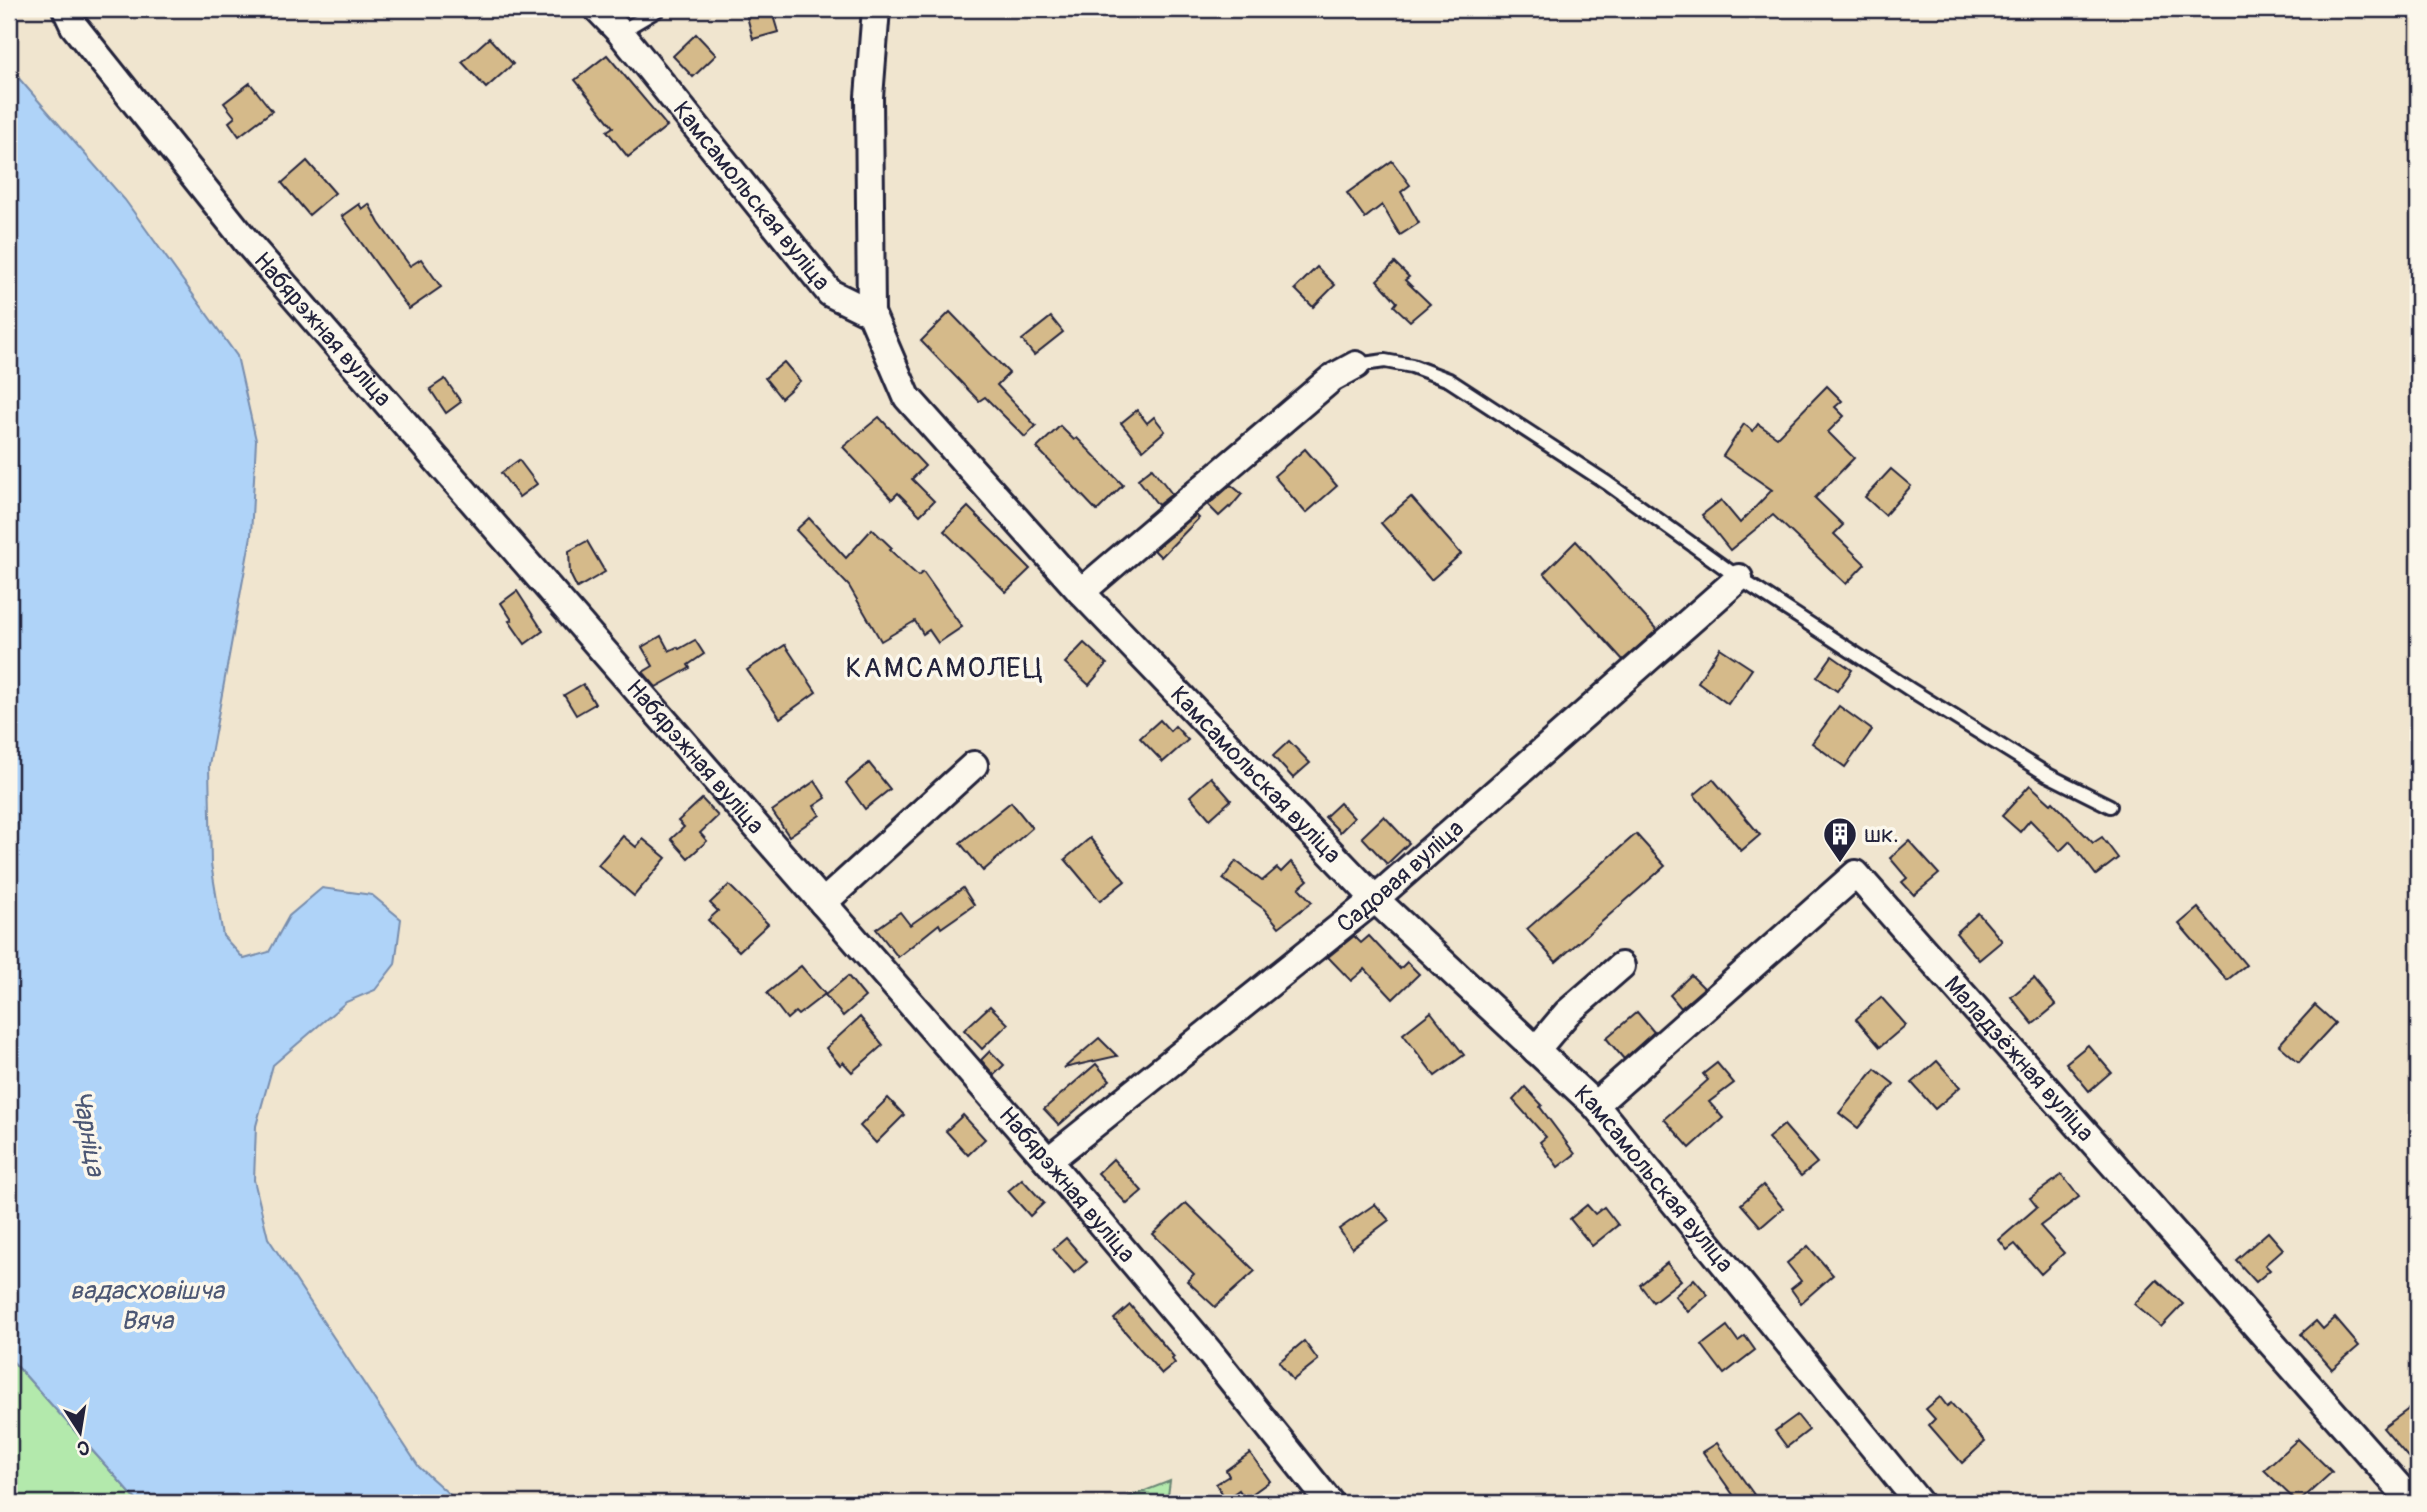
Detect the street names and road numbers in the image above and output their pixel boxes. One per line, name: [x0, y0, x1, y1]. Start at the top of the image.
street label: Камсамольская вуліца: [667, 96, 836, 296]
street label: Набярэжная вуліца: [247, 246, 397, 413]
street label: Набярэжная вуліца: [620, 674, 770, 840]
street label: Камсамольская вуліца: [1164, 680, 1347, 869]
street label: Садовая вуліца: [1331, 814, 1470, 939]
street label: Маладзёжная вуліца: [1938, 970, 2100, 1148]
street label: Камсамольская вуліца: [1568, 1079, 1739, 1278]
street label: Набярэжная вуліца: [993, 1101, 1141, 1268]

